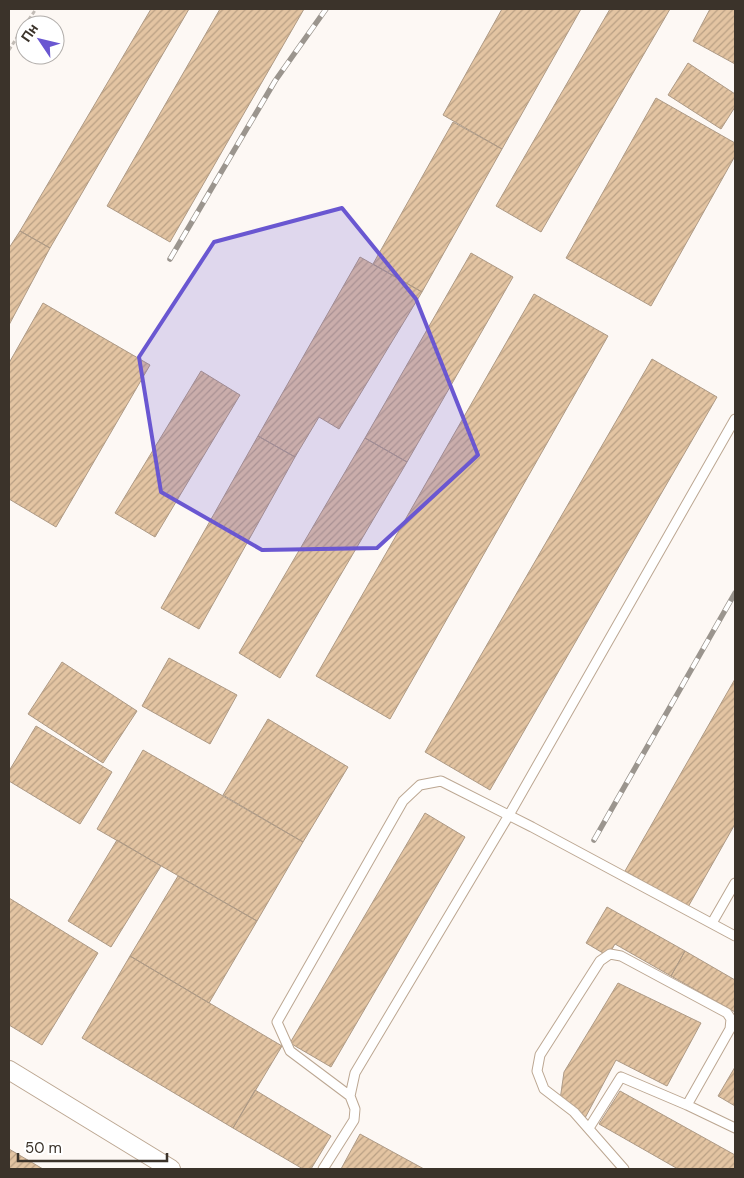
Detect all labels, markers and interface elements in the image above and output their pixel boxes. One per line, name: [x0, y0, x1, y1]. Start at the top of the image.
north arrow: [15, 15, 65, 65]
text: Пн: [17, 20, 42, 45]
scale bar: [18, 1130, 166, 1162]
text: 50 m: [25, 1138, 62, 1158]

